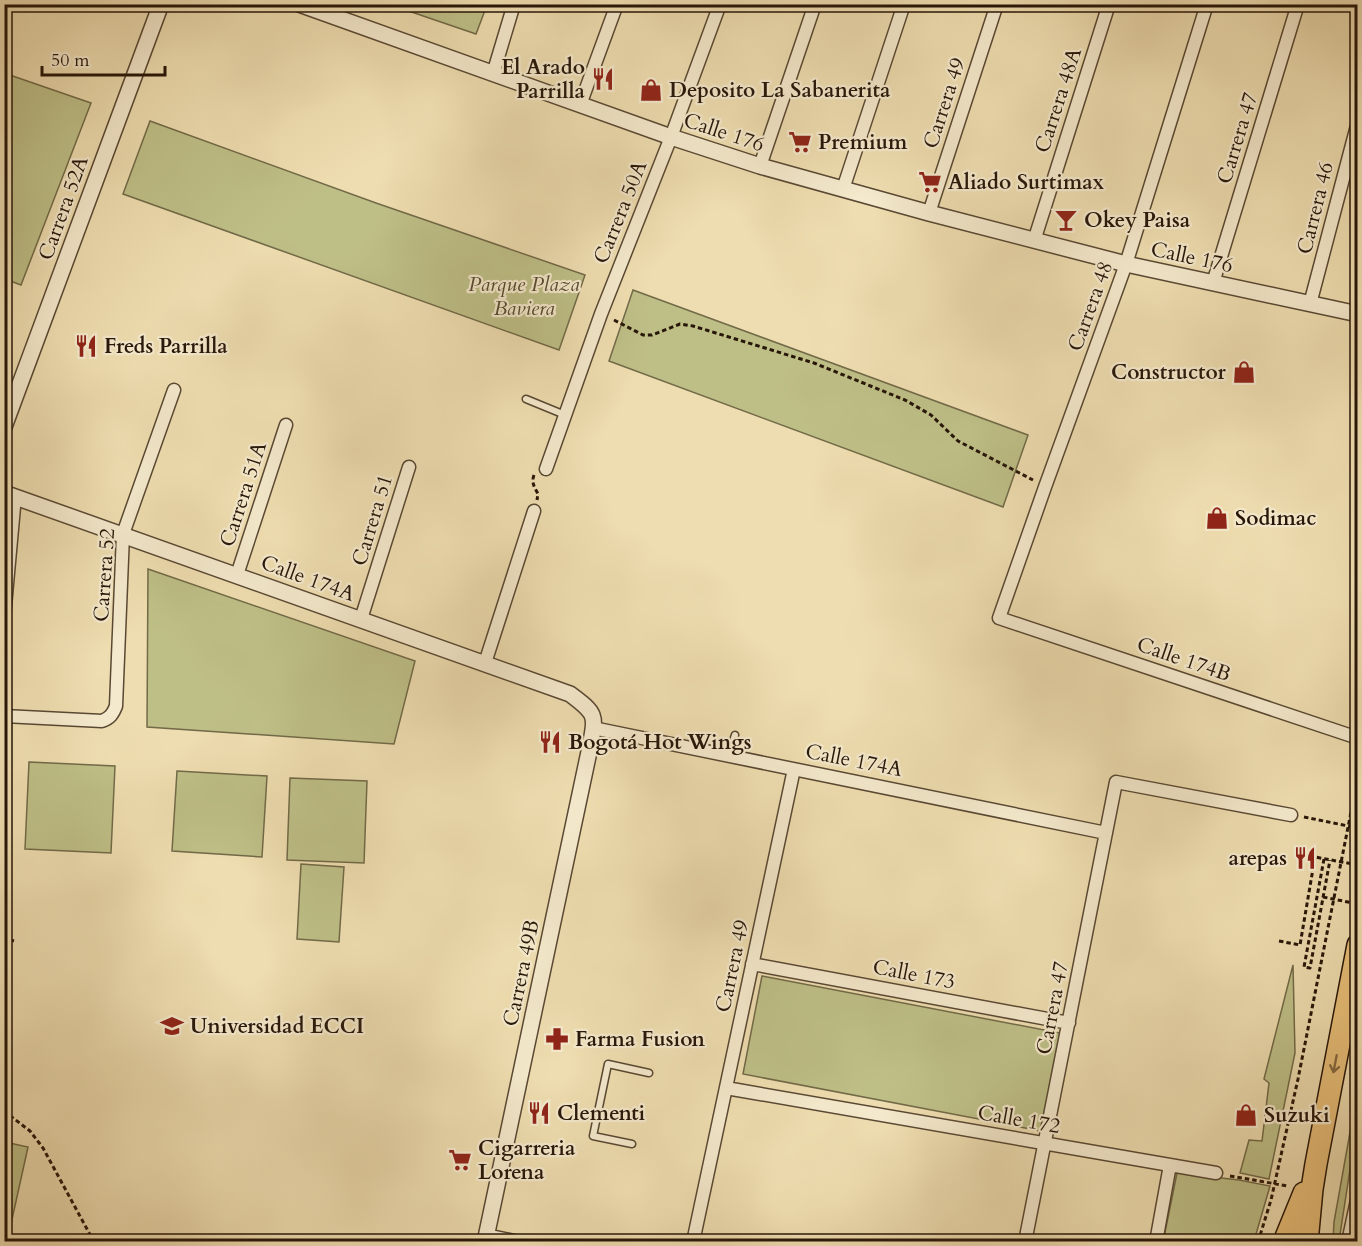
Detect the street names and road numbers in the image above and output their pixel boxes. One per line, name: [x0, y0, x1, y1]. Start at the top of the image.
street label: Carrera 48A: [1028, 44, 1089, 156]
street label: Carrera 49: [916, 54, 973, 152]
street label: Carrera 47: [1210, 89, 1265, 187]
street label: Calle 176: [680, 106, 768, 159]
street label: Carrera 52A: [31, 152, 96, 264]
street label: Carrera 50A: [587, 156, 654, 268]
street label: Carrera 46: [1290, 159, 1341, 257]
street label: Calle 176: [1148, 235, 1236, 280]
street label: Carrera 48: [1061, 257, 1120, 355]
street label: Carrera 51A: [213, 438, 274, 550]
street label: Carrera 51: [345, 471, 400, 569]
street label: Carrera 52: [87, 527, 122, 623]
street label: Calle 174A: [257, 548, 359, 609]
street label: Calle 174B: [1133, 630, 1235, 689]
street label: Calle 174A: [803, 737, 905, 784]
street label: Carrera 49B: [496, 917, 547, 1029]
street label: Carrera 49: [709, 917, 756, 1015]
street label: Calle 173: [870, 952, 958, 997]
street label: Carrera 47: [1029, 959, 1076, 1057]
street label: Calle 172: [975, 1098, 1063, 1141]

